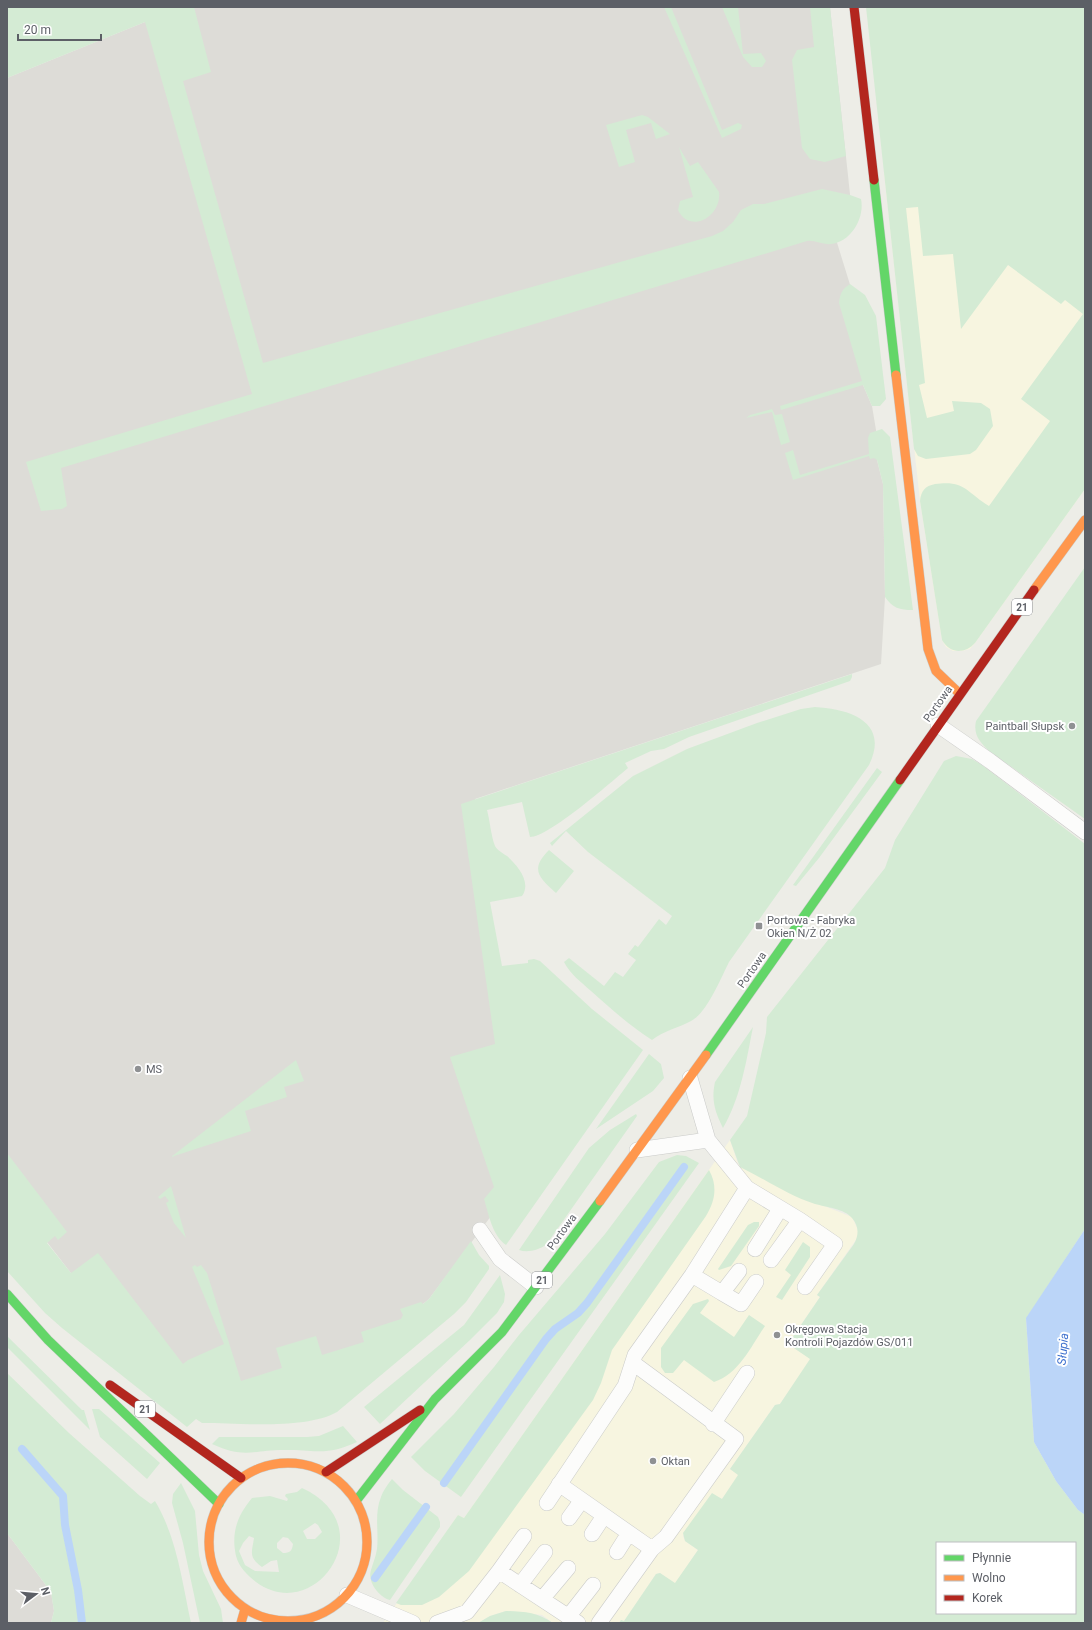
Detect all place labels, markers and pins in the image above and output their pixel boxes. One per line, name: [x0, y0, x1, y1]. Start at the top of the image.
place label: Paintball Słupsk: [986, 720, 1064, 733]
marker: Paintball Słupsk: [1067, 721, 1077, 731]
place label: Portowa - Fabryka Okien N/Ż 02: [767, 914, 855, 940]
marker: Portowa - Fabryka Okien N/Ż 02: [754, 921, 764, 931]
place label: MS: [146, 1063, 163, 1076]
marker: MS: [133, 1064, 143, 1074]
place label: Okręgowa Stacja Kontroli Pojazdów GS/011: [785, 1323, 913, 1349]
marker: Okręgowa Stacja Kontroli Pojazdów GS/011: [772, 1330, 782, 1340]
place label: Oktan: [661, 1455, 690, 1468]
marker: Oktan: [648, 1456, 658, 1466]

